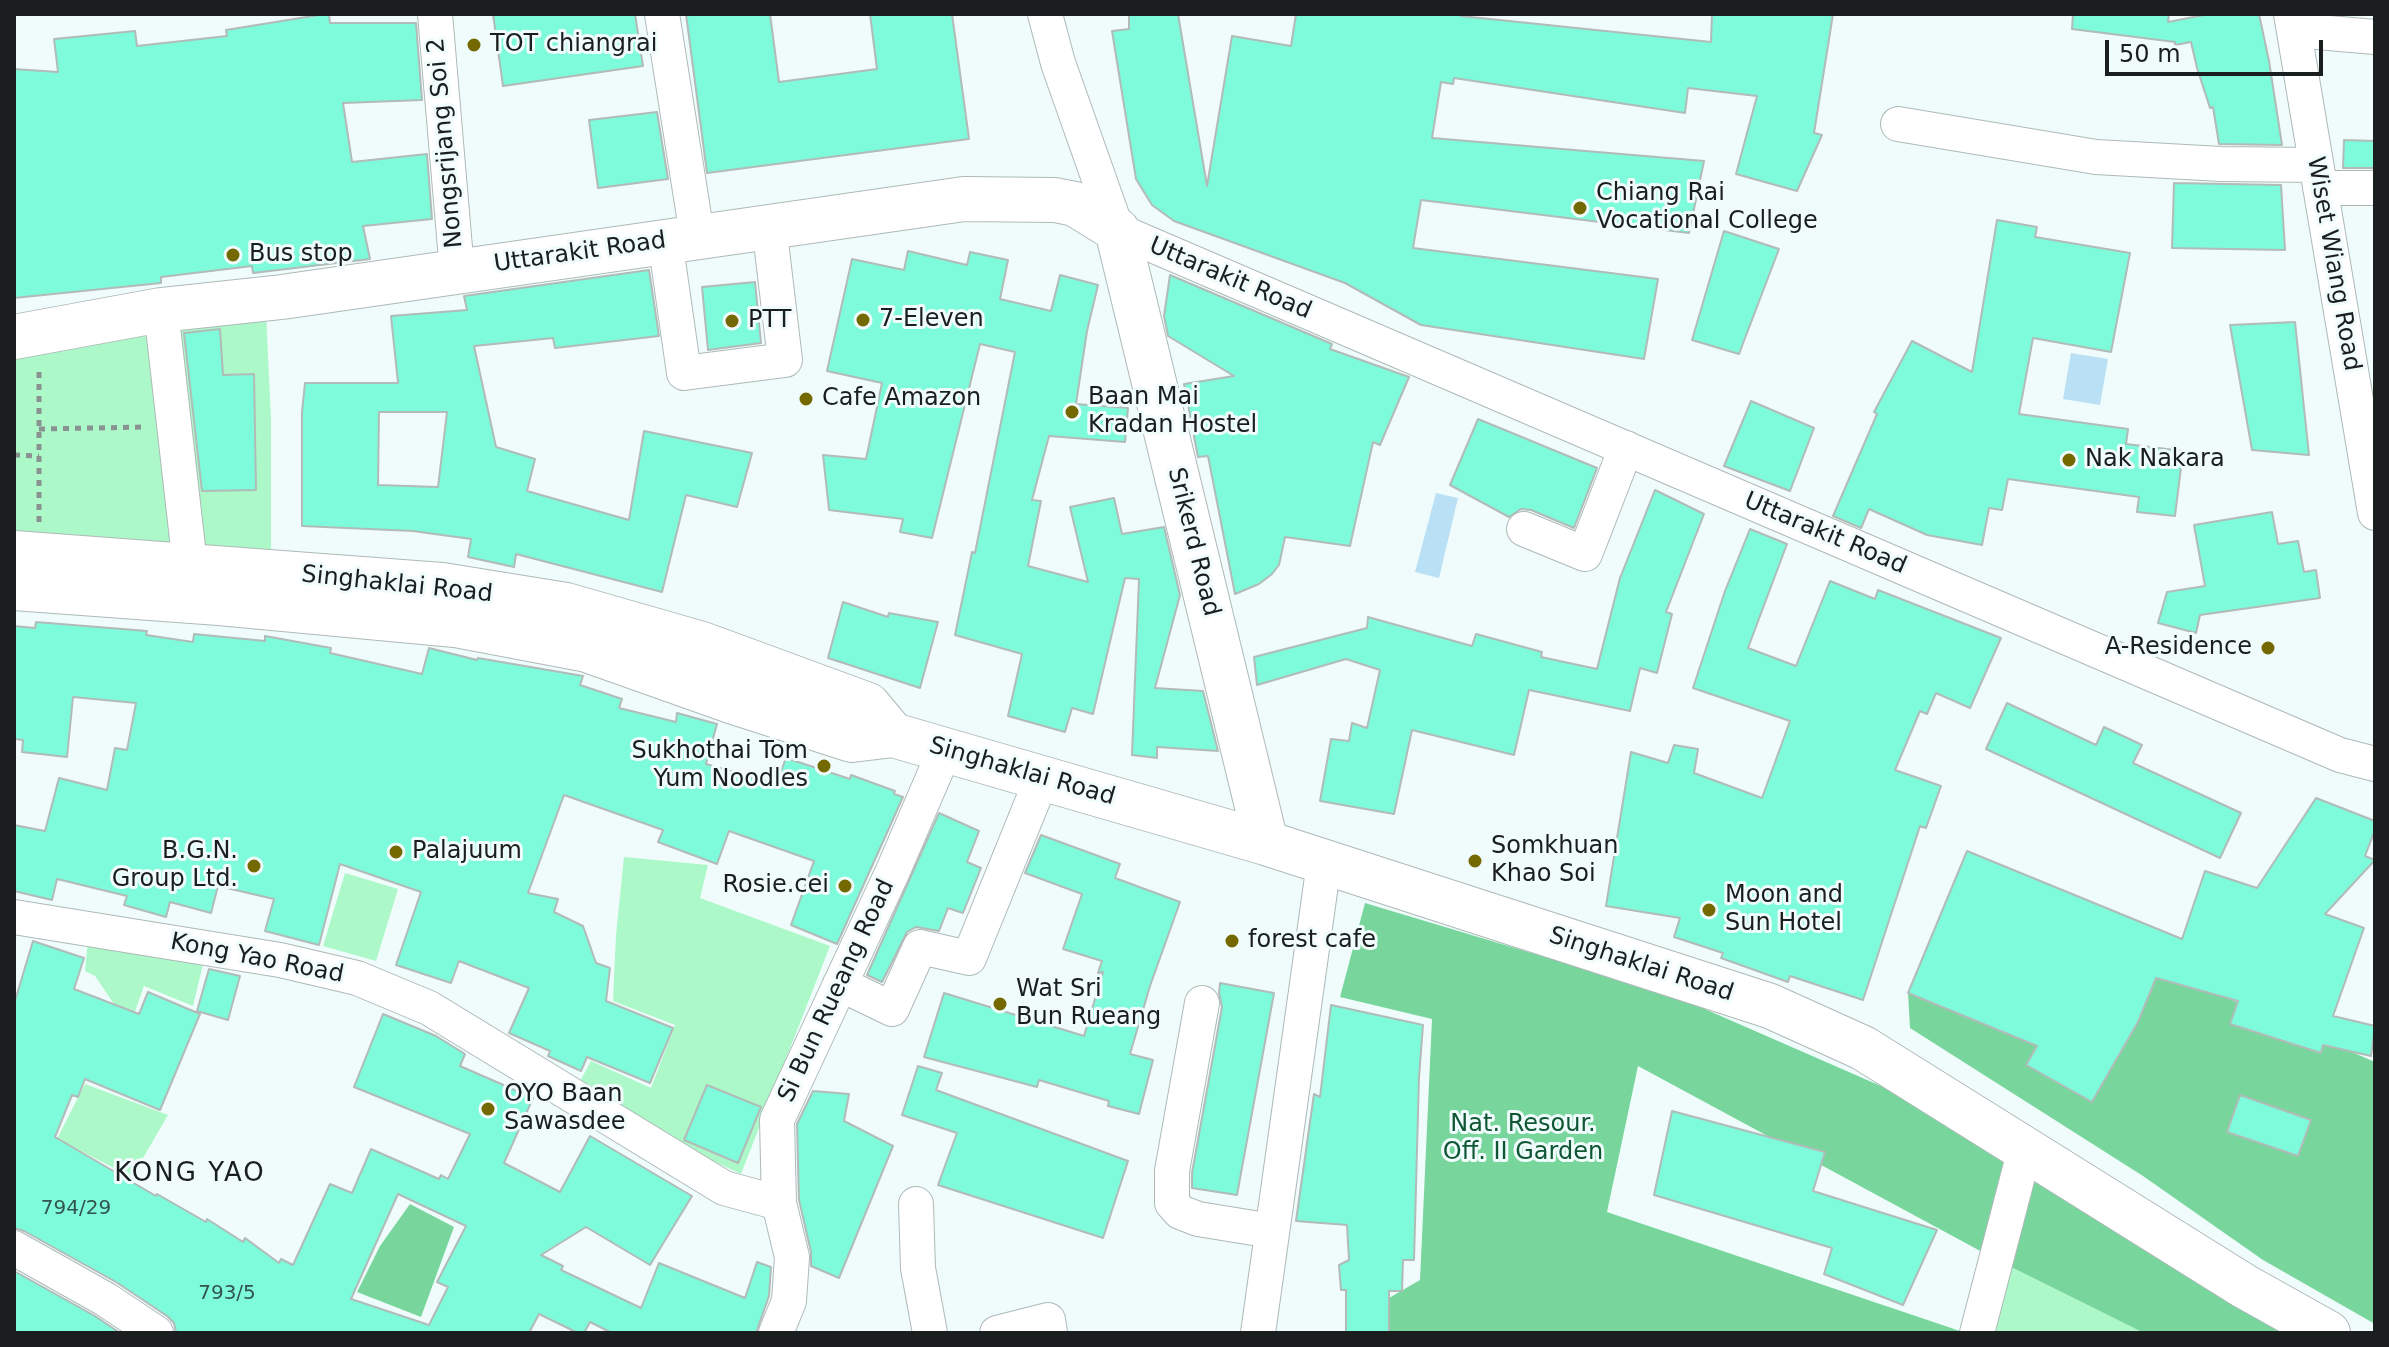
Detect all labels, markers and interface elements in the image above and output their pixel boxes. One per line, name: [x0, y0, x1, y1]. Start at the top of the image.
scale bar: [2109, 24, 2327, 74]
place label: TOT chiangrai: [490, 31, 657, 59]
marker: TOT chiangrai: [465, 36, 483, 54]
street label: Nongsrijang Soi 2: [422, 37, 470, 249]
text: 50 m: [2119, 40, 2181, 68]
street label: Wiset Wiang Road: [2300, 155, 2366, 373]
place label: Chiang Rai Vocational College: [1596, 180, 1818, 236]
marker: Chiang Rai Vocational College: [1571, 199, 1589, 217]
street label: Uttarakit Road: [492, 227, 668, 279]
street label: Uttarakit Road: [1145, 232, 1315, 326]
place label: Bus stop: [249, 241, 353, 269]
marker: Bus stop: [224, 246, 242, 264]
place label: 7-Eleven: [879, 306, 984, 334]
place label: PTT: [748, 307, 791, 335]
marker: 7-Eleven: [854, 311, 872, 329]
marker: PTT: [723, 312, 741, 330]
place label: Baan Mai Kradan Hostel: [1088, 384, 1257, 440]
place label: Cafe Amazon: [822, 385, 981, 413]
marker: Cafe Amazon: [797, 390, 815, 408]
marker: Baan Mai Kradan Hostel: [1063, 403, 1081, 421]
place label: Nak Nakara: [2085, 446, 2225, 474]
marker: Nak Nakara: [2060, 451, 2078, 469]
street label: Srikerd Road: [1161, 465, 1225, 619]
street label: Uttarakit Road: [1740, 487, 1910, 581]
street label: Singhaklai Road: [300, 561, 494, 609]
place label: A-Residence: [2105, 634, 2252, 662]
marker: A-Residence: [2259, 639, 2277, 657]
street label: Singhaklai Road: [926, 732, 1118, 812]
place label: Sukhothai Tom Yum Noodles: [631, 738, 808, 794]
marker: Sukhothai Tom Yum Noodles: [815, 757, 833, 775]
place label: Somkhuan Khao Soi: [1491, 833, 1619, 889]
place label: B.G.N. Group Ltd.: [112, 838, 238, 894]
place label: Palajuum: [412, 838, 522, 866]
marker: Palajuum: [387, 843, 405, 861]
marker: Somkhuan Khao Soi: [1466, 852, 1484, 870]
marker: B.G.N. Group Ltd.: [245, 857, 263, 875]
place label: Rosie.cei: [723, 872, 829, 900]
street label: Si Bun Rueang Road: [773, 875, 901, 1107]
marker: Rosie.cei: [836, 877, 854, 895]
place label: Moon and Sun Hotel: [1725, 882, 1843, 938]
marker: Moon and Sun Hotel: [1700, 901, 1718, 919]
street label: Singhaklai Road: [1545, 922, 1737, 1008]
place label: forest cafe: [1248, 927, 1376, 955]
street label: Kong Yao Road: [168, 928, 346, 990]
marker: forest cafe: [1223, 932, 1241, 950]
place label: Wat Sri Bun Rueang: [1016, 976, 1161, 1032]
marker: Wat Sri Bun Rueang: [991, 995, 1009, 1013]
place label: OYO Baan Sawasdee: [504, 1081, 626, 1137]
marker: OYO Baan Sawasdee: [479, 1100, 497, 1118]
park label: Nat. Resour. Off. II Garden: [1443, 1111, 1603, 1167]
district label: KONG YAO: [114, 1158, 266, 1190]
house number: 794/29: [41, 1197, 111, 1221]
house number: 793/5: [198, 1282, 256, 1306]

